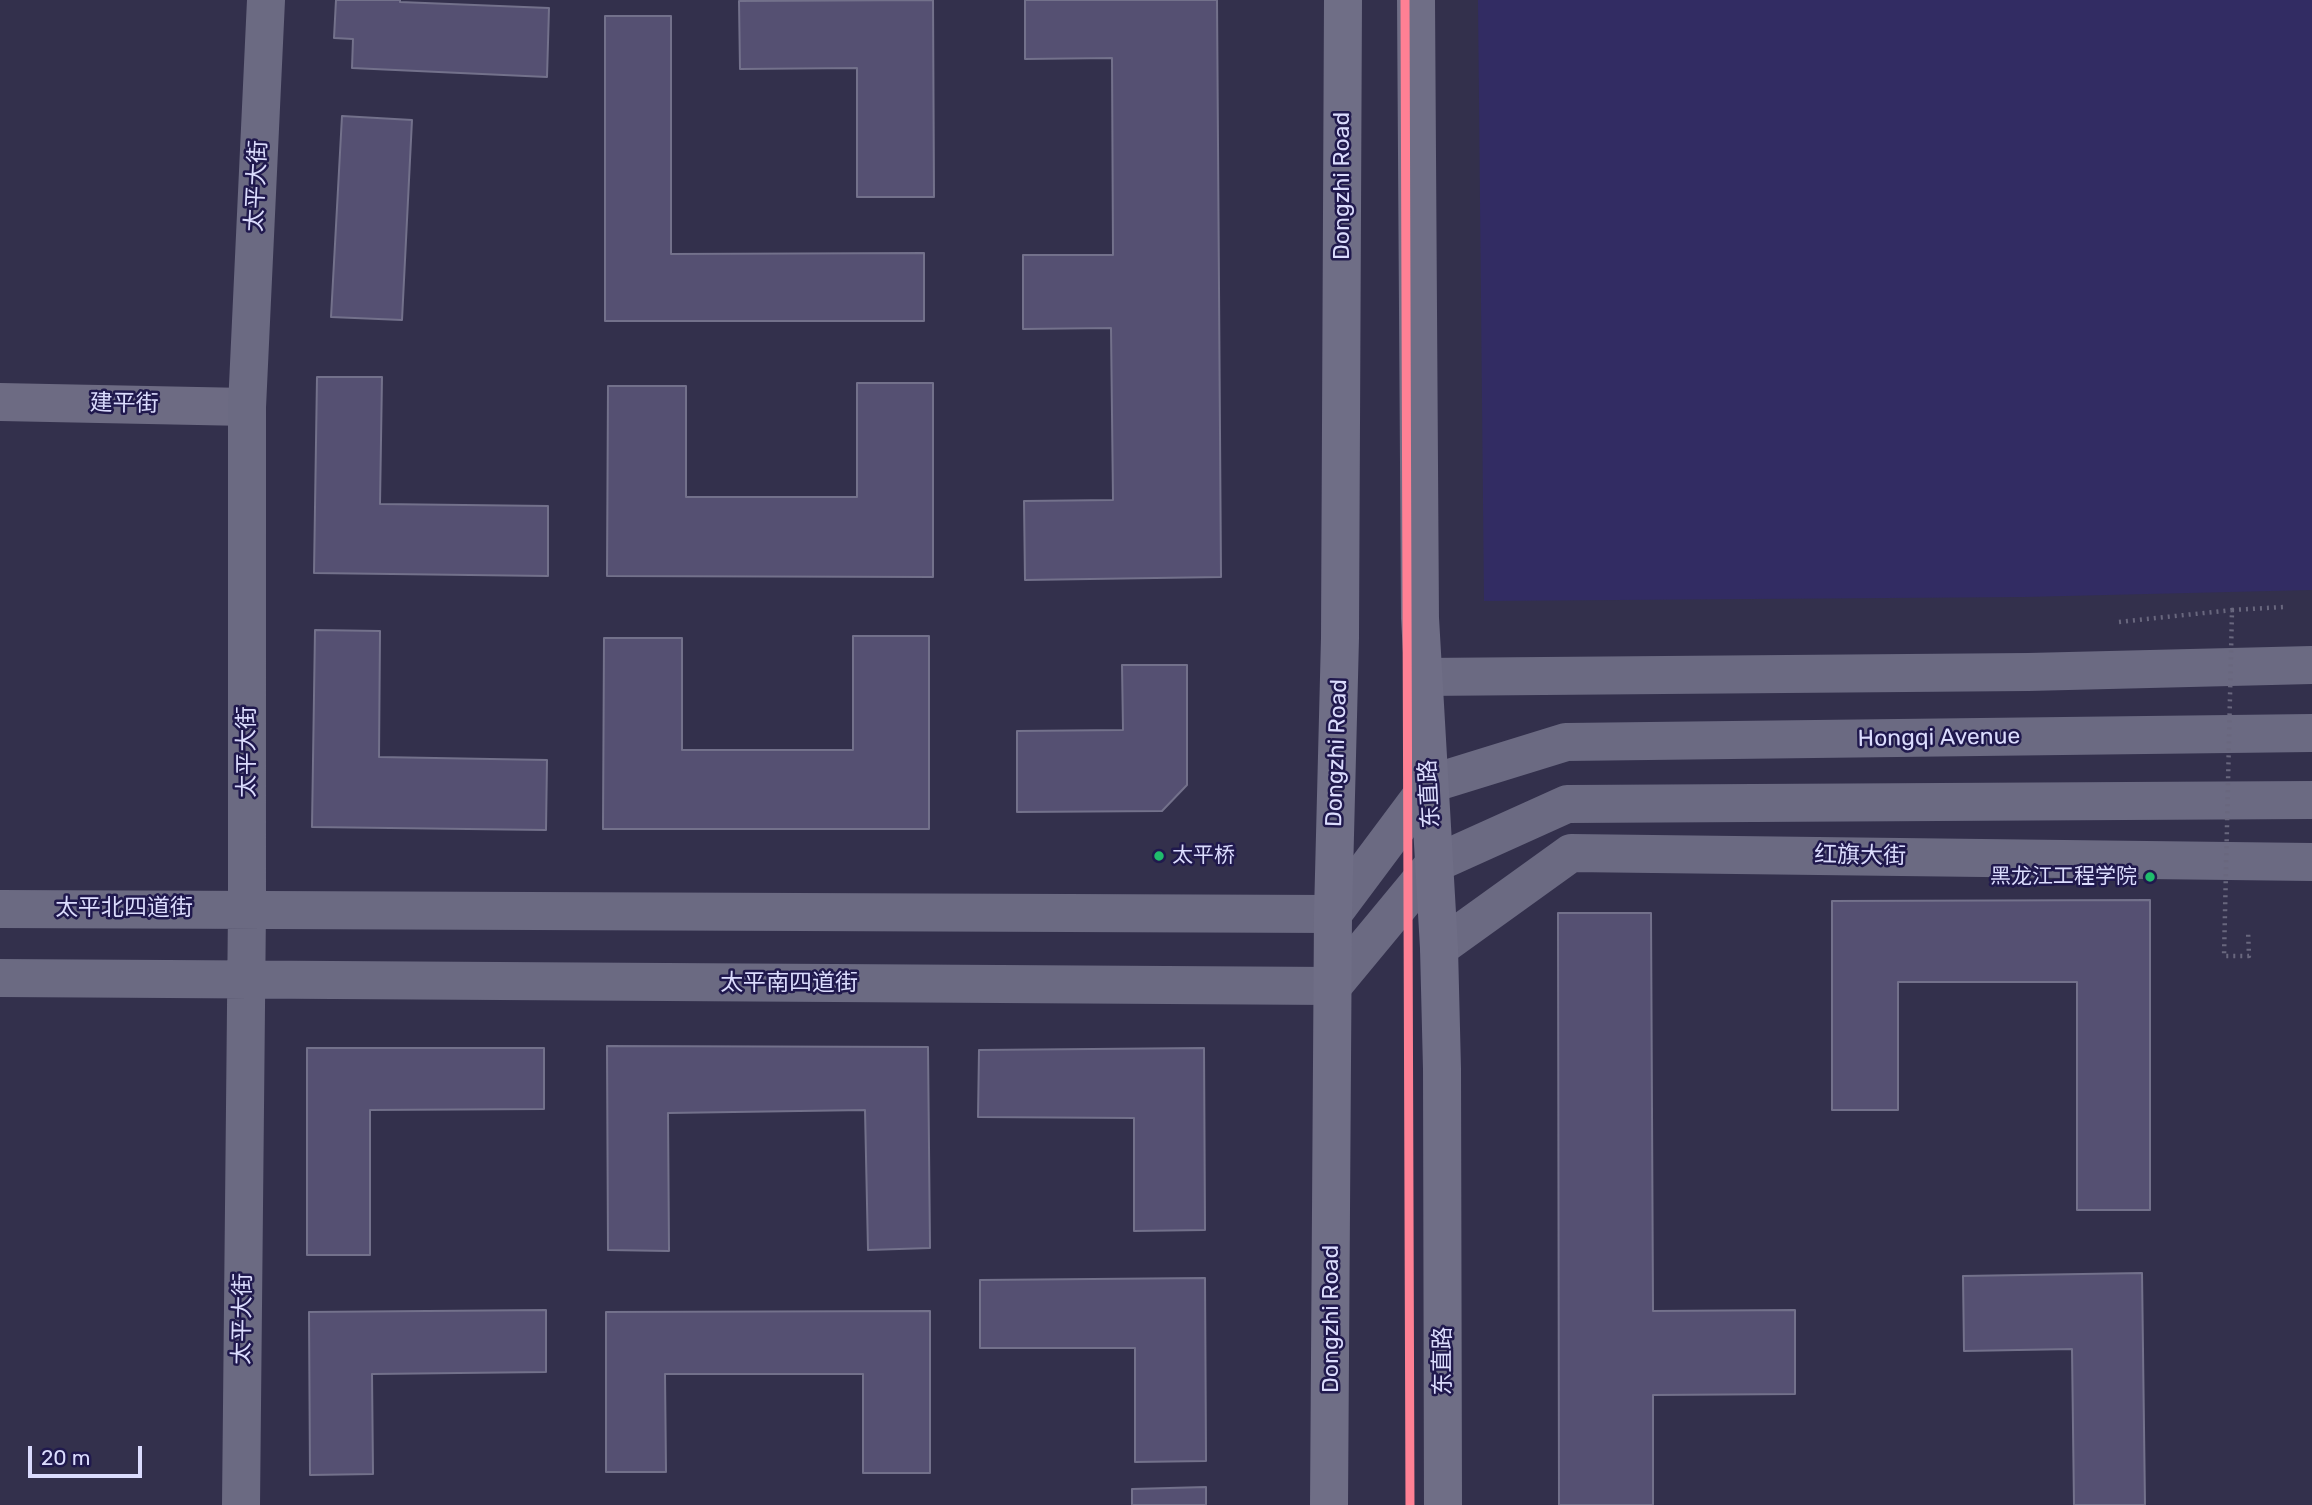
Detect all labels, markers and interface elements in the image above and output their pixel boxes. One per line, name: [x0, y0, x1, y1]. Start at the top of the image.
street label: Dongzhi Road: [1328, 112, 1356, 260]
street label: 太平大街: [241, 139, 273, 233]
street label: 建平街: [89, 390, 159, 418]
street label: Dongzhi Road: [1321, 678, 1353, 828]
street label: 太平大街: [233, 706, 261, 798]
street label: Hongqi Avenue: [1857, 723, 2021, 753]
street label: 东直路: [1414, 759, 1446, 829]
street label: 红旗大街: [1814, 841, 1906, 871]
place label: 太平桥: [1172, 843, 1235, 869]
marker: 太平桥: [1152, 849, 1166, 863]
place label: 黑龙江工程学院: [1990, 864, 2137, 890]
marker: 黑龙江工程学院: [2143, 870, 2157, 884]
street label: 太平北四道街: [55, 894, 193, 922]
street label: 太平南四道街: [720, 969, 858, 997]
street label: Dongzhi Road: [1317, 1245, 1345, 1393]
street label: 太平大街: [228, 1273, 258, 1365]
street label: 东直路: [1429, 1327, 1457, 1395]
scale bar: [32, 1432, 145, 1476]
text: 20 m: [41, 1445, 90, 1470]

